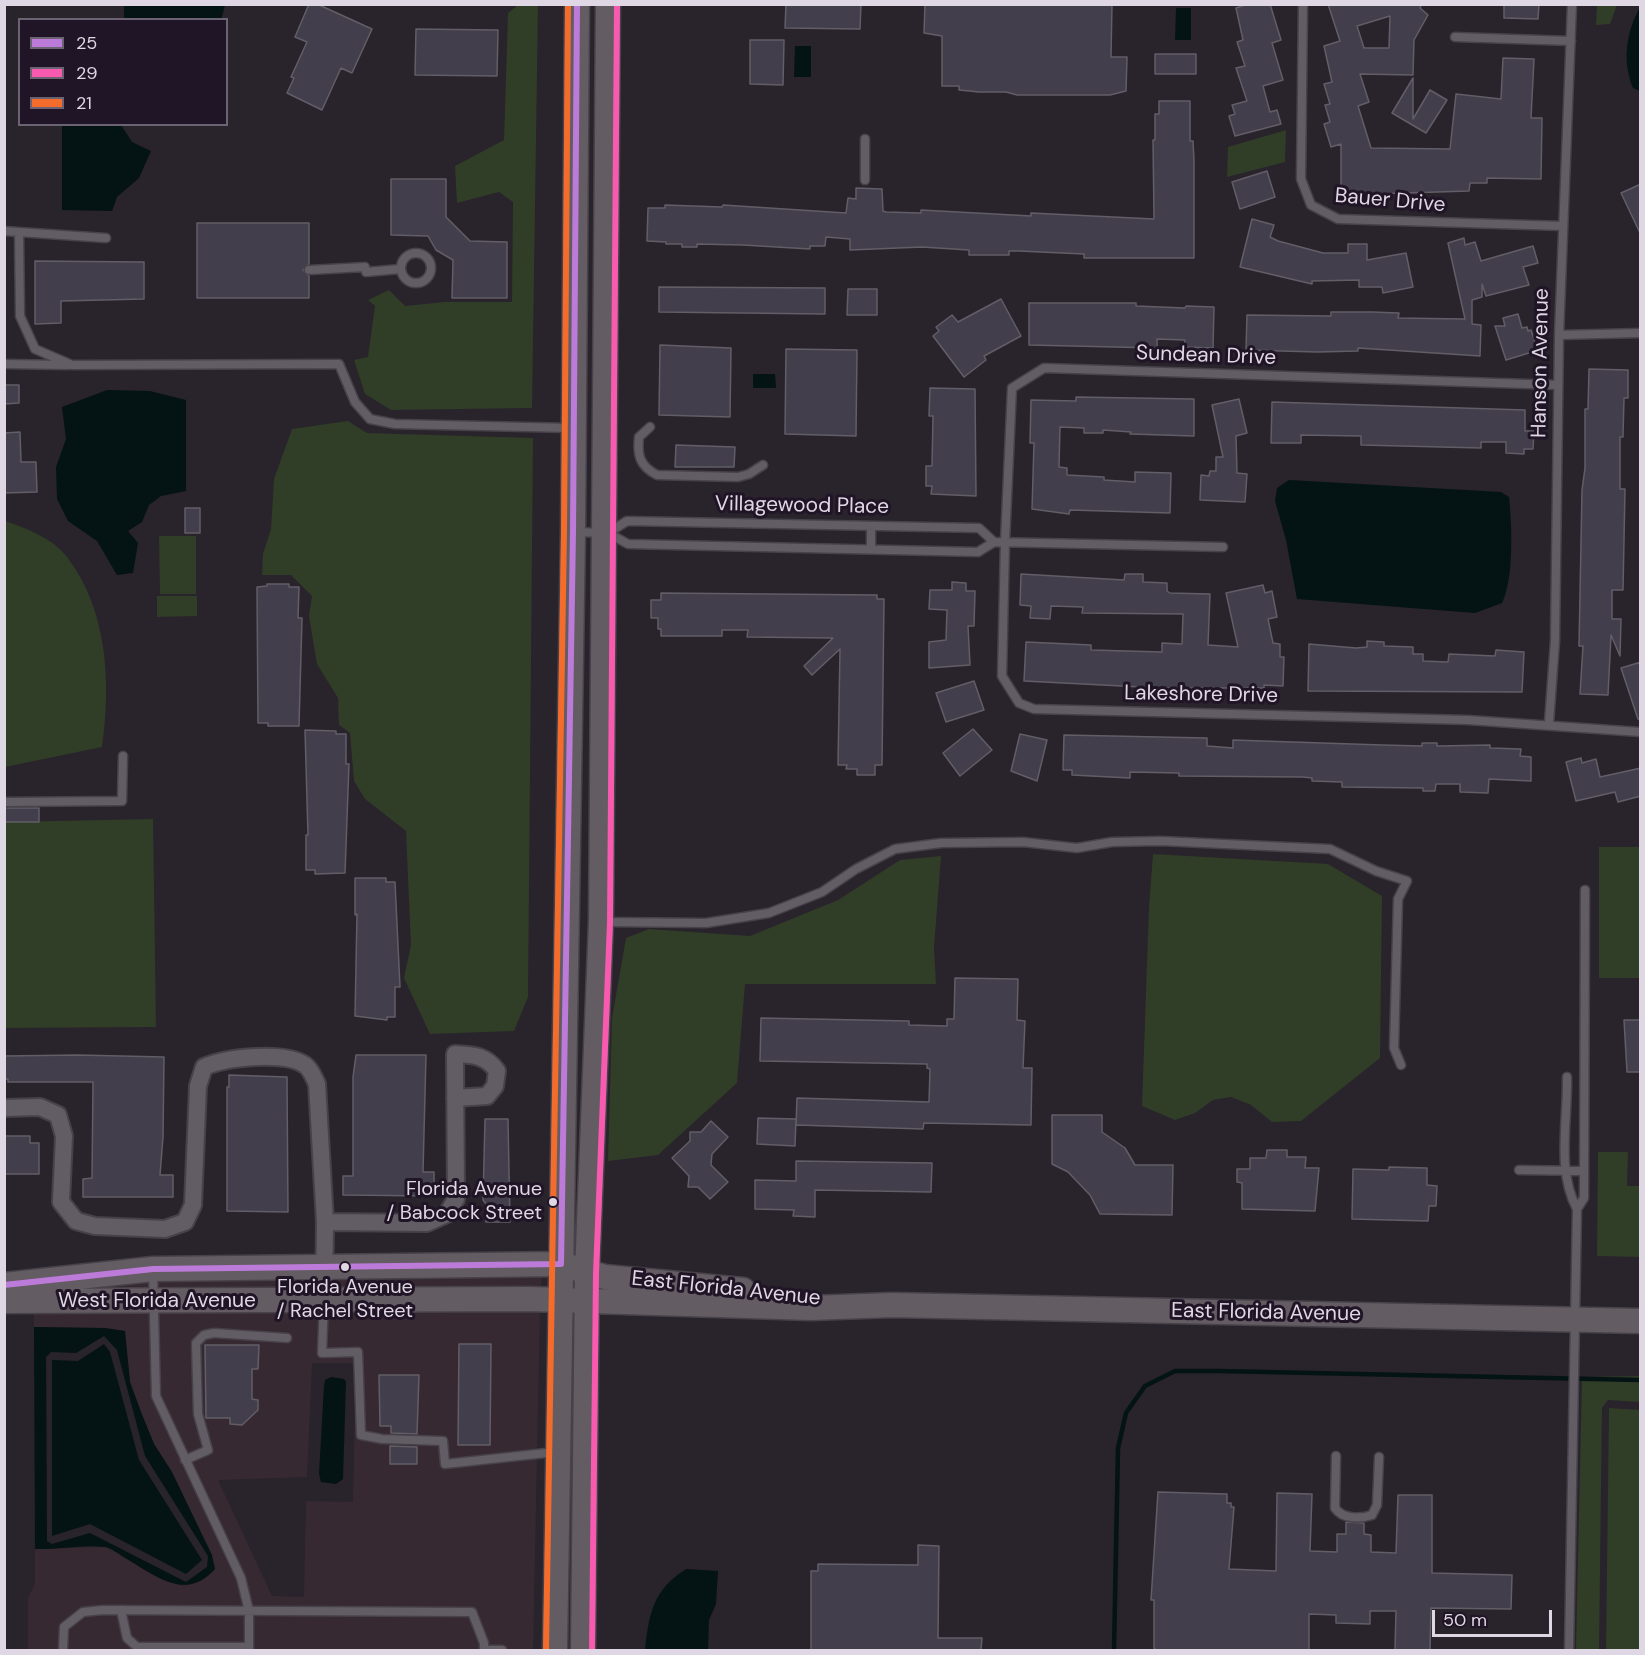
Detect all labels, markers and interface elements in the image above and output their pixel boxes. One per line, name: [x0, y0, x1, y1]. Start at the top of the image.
legend: [18, 18, 228, 126]
text: 25: [76, 31, 97, 55]
text: 29: [76, 61, 98, 85]
text: 21: [76, 91, 92, 115]
street label: Bauer Drive: [1334, 184, 1446, 218]
street label: Hanson Avenue: [1527, 288, 1555, 438]
street label: Sundean Drive: [1136, 341, 1276, 371]
street label: Villagewood Place: [715, 492, 889, 520]
street label: Lakeshore Drive: [1124, 681, 1278, 709]
place label: Florida Avenue / Babcock Street: [387, 1178, 542, 1225]
marker: Florida Avenue / Babcock Street: [547, 1196, 559, 1208]
marker: Florida Avenue / Rachel Street: [339, 1261, 351, 1273]
street label: East Florida Avenue: [630, 1267, 822, 1311]
place label: Florida Avenue / Rachel Street: [277, 1276, 413, 1323]
street label: West Florida Avenue: [58, 1288, 256, 1314]
street label: East Florida Avenue: [1171, 1299, 1361, 1327]
scale bar: [1435, 1598, 1555, 1636]
text: 50 m: [1443, 1608, 1487, 1632]

